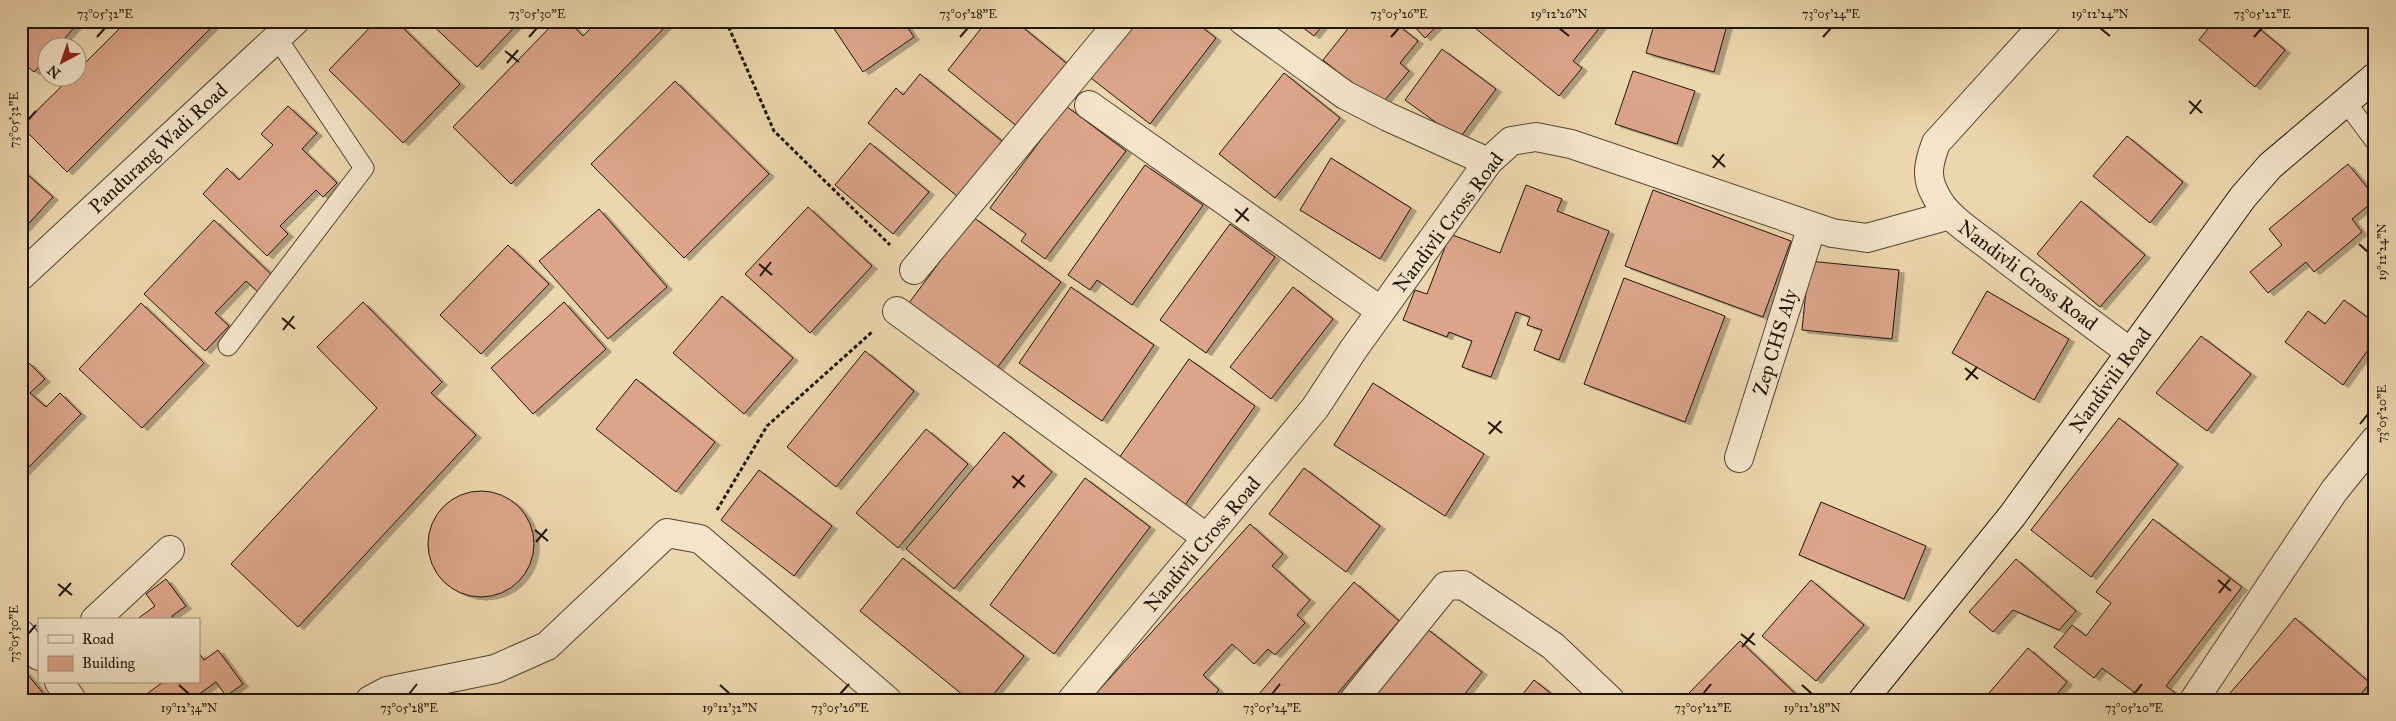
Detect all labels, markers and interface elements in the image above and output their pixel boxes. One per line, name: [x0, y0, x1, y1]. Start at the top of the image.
text: 73°05'32"E: [77, 7, 133, 21]
text: 73°05'30"E: [508, 7, 566, 21]
text: 73°05'28"E: [939, 7, 997, 21]
text: 73°05'26"E: [1370, 7, 1428, 21]
text: 19°12'26"N: [1531, 7, 1587, 21]
text: 73°05'24"E: [1802, 7, 1860, 21]
text: 19°12'24"N: [2071, 7, 2129, 21]
text: 73°05'22"E: [2233, 7, 2291, 21]
north arrow: [38, 38, 88, 88]
text: N: [44, 61, 64, 82]
street label: Pandurang Wadi Road: [84, 78, 233, 219]
text: 73°05'32"E: [7, 92, 21, 148]
street label: Nandivli Cross Road: [1388, 147, 1508, 297]
street label: Nandivli Cross Road: [1953, 215, 2103, 335]
text: 19°12'24"N: [2375, 223, 2389, 281]
street label: Zep CHS Aly: [1747, 285, 1803, 398]
street label: Nandivili Road: [2064, 323, 2156, 437]
text: 73°05'20"E: [2375, 385, 2389, 443]
street label: Nandivli Cross Road: [1139, 472, 1265, 616]
text: 73°05'30"E: [7, 605, 21, 663]
legend: [38, 618, 200, 684]
text: Road: [82, 630, 114, 648]
text: Building: [82, 654, 136, 672]
text: 19°12'34"N: [161, 701, 217, 715]
text: 73°05'28"E: [380, 701, 438, 715]
text: 19°12'32"N: [702, 701, 758, 715]
text: 73°05'26"E: [811, 701, 869, 715]
text: 73°05'24"E: [1243, 701, 1301, 715]
text: 73°05'22"E: [1674, 701, 1732, 715]
text: 19°12'28"N: [1783, 701, 1841, 715]
text: 73°05'20"E: [2105, 701, 2163, 715]

